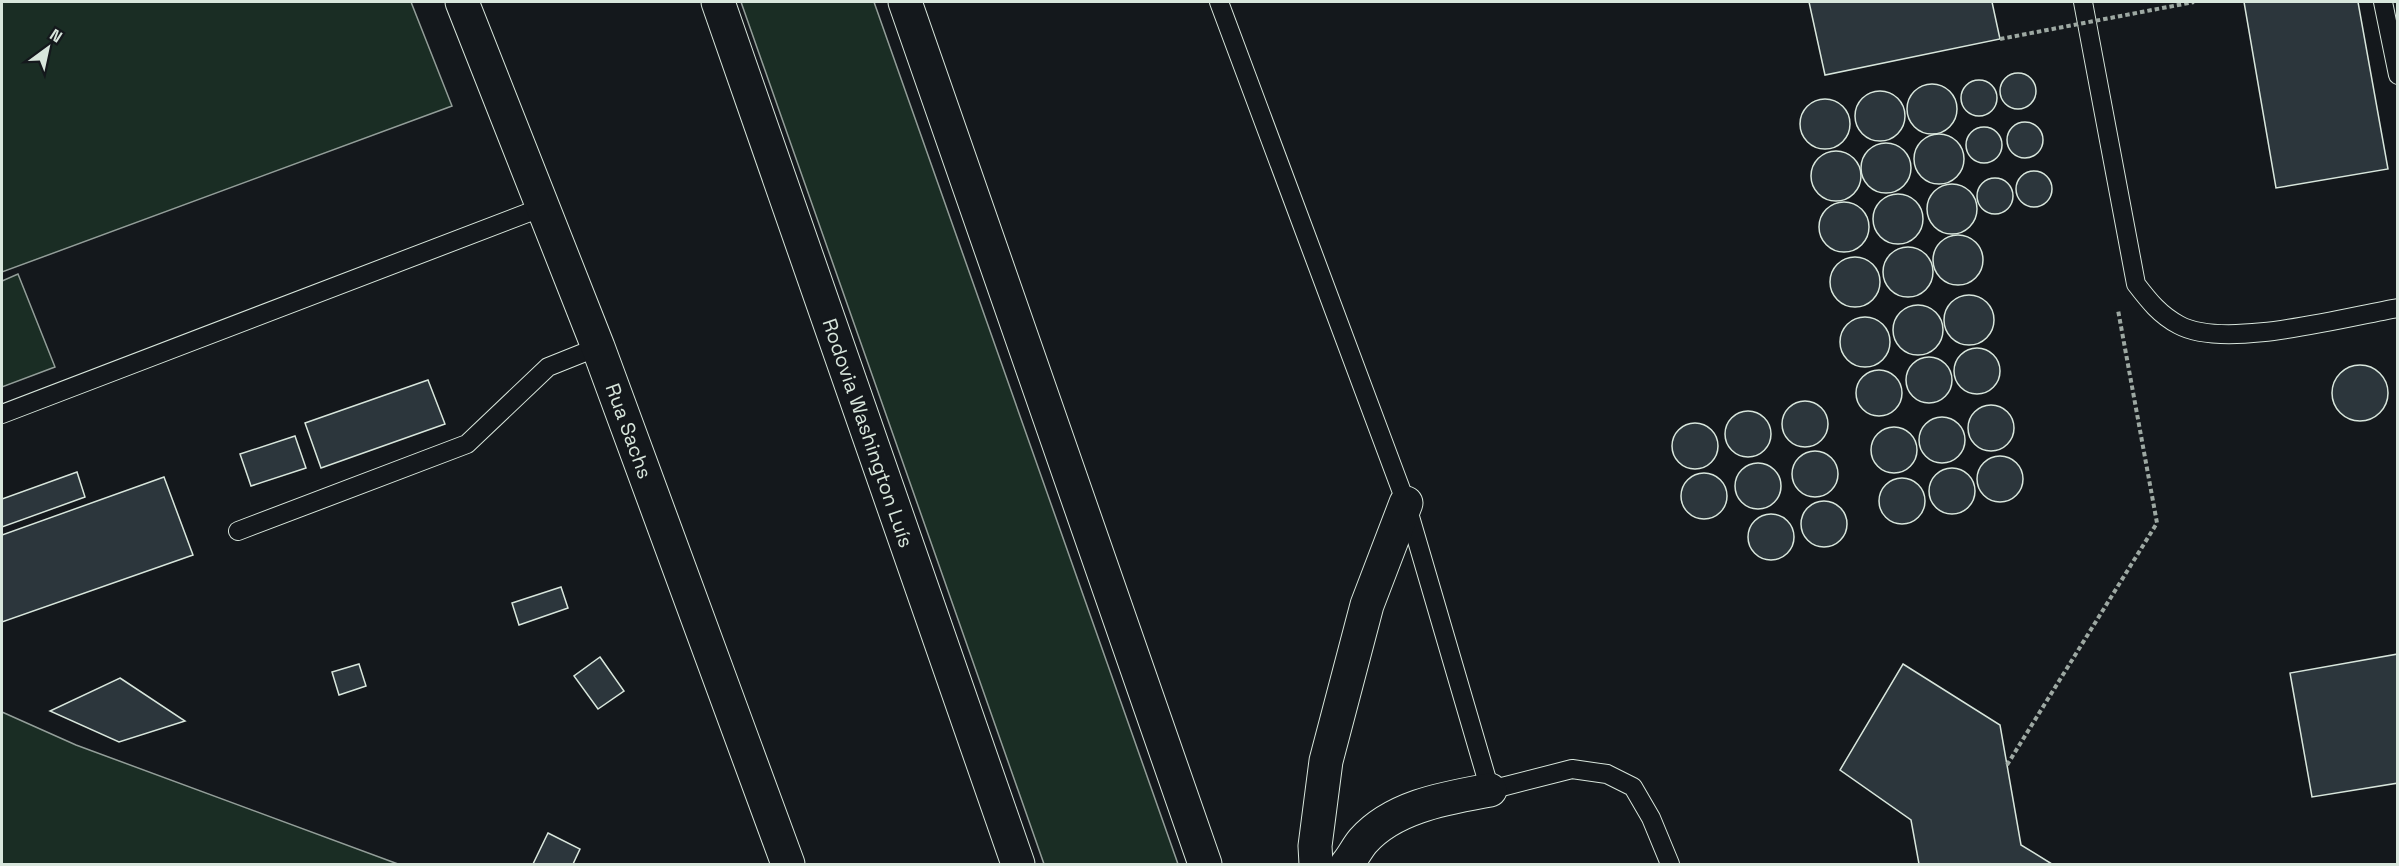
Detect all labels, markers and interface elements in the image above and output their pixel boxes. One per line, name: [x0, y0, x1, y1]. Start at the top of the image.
north arrow: [18, 18, 78, 78]
text: N: [46, 24, 66, 48]
street label: Rodovia Washington Luís: [817, 315, 919, 551]
street label: Rua Sachs: [600, 380, 658, 482]

